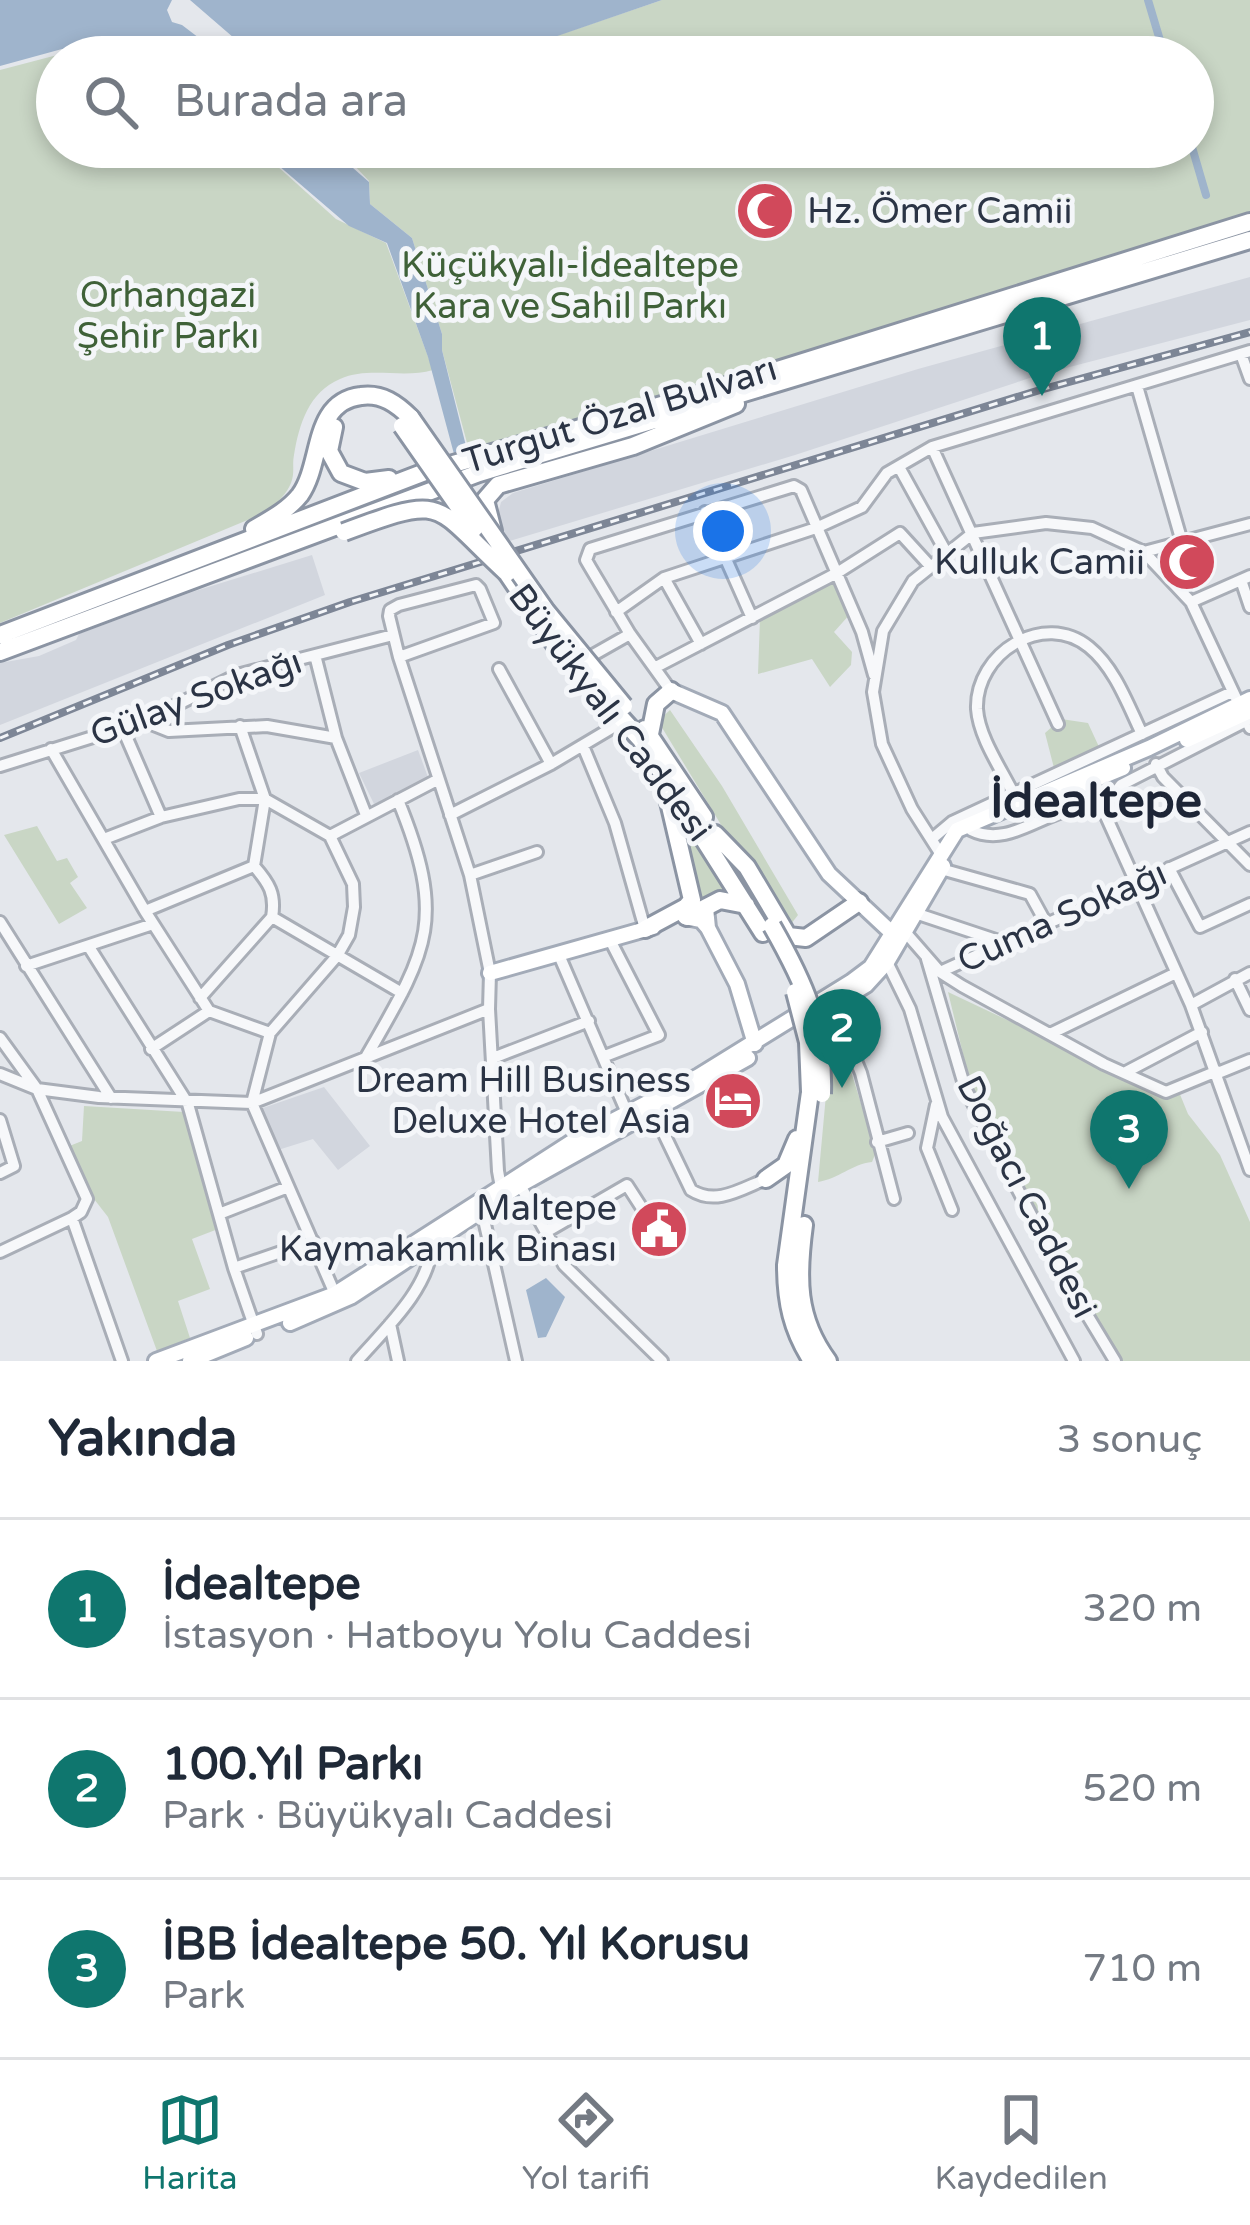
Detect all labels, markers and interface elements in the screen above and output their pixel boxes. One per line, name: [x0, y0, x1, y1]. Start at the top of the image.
search box: [36, 36, 1214, 168]
icon: search: [78, 69, 144, 135]
text: Burada ara: [174, 75, 408, 129]
mosque icon: Hz. Ömer Camii: [734, 180, 796, 242]
place label: Hz. Ömer Camii: [807, 190, 1073, 233]
park label: Küçükyalı-İdealtepe Kara ve Sahil Parkı: [401, 244, 739, 328]
park label: Orhangazi Şehir Parkı: [77, 274, 259, 358]
pin: 1: [1003, 297, 1081, 396]
street label: Turgut Özal Bulvarı: [458, 347, 782, 483]
your location: [693, 501, 753, 561]
mosque icon: Kulluk Camii: [1156, 531, 1218, 593]
place label: Kulluk Camii: [934, 541, 1145, 584]
street label: Büyükyalı Caddesi: [499, 576, 721, 850]
street label: Gülay Sokağı: [84, 640, 308, 756]
district label: İdealtepe: [990, 773, 1202, 831]
street label: Cuma Sokağı: [951, 852, 1173, 982]
pin: 2: [803, 989, 881, 1088]
place label: Dream Hill Business Deluxe Hotel Asia: [355, 1059, 691, 1143]
street label: Doğacı Caddesi: [947, 1069, 1107, 1325]
hotel icon: Dream Hill Business Deluxe Hotel Asia: [702, 1070, 764, 1132]
pin: 3: [1090, 1090, 1168, 1189]
place label: Maltepe Kaymakamlık Binası: [279, 1187, 617, 1271]
public building icon: Maltepe Kaymakamlık Binası: [628, 1198, 690, 1260]
text: Yakında: [48, 1408, 238, 1470]
text: 3 sonuç: [1057, 1416, 1202, 1463]
text: İdealtepe: [162, 1558, 361, 1612]
text: 1: [75, 1585, 99, 1632]
text: 320 m: [1083, 1585, 1202, 1632]
text: İstasyon · Hatboyu Yolu Caddesi: [162, 1612, 752, 1659]
text: 100.Yıl Parkı: [162, 1738, 423, 1792]
text: 2: [75, 1765, 99, 1812]
text: 520 m: [1083, 1765, 1202, 1812]
text: Park · Büyükyalı Caddesi: [162, 1792, 613, 1839]
text: İBB İdealtepe 50. Yıl Korusu: [162, 1918, 750, 1972]
text: 3: [75, 1945, 99, 1992]
text: 710 m: [1083, 1945, 1202, 1992]
text: Park: [162, 1972, 245, 2019]
tab: Harita: [142, 2087, 238, 2198]
tab: Yol tarifi: [522, 2087, 650, 2198]
tab: Kaydedilen: [935, 2087, 1108, 2198]

